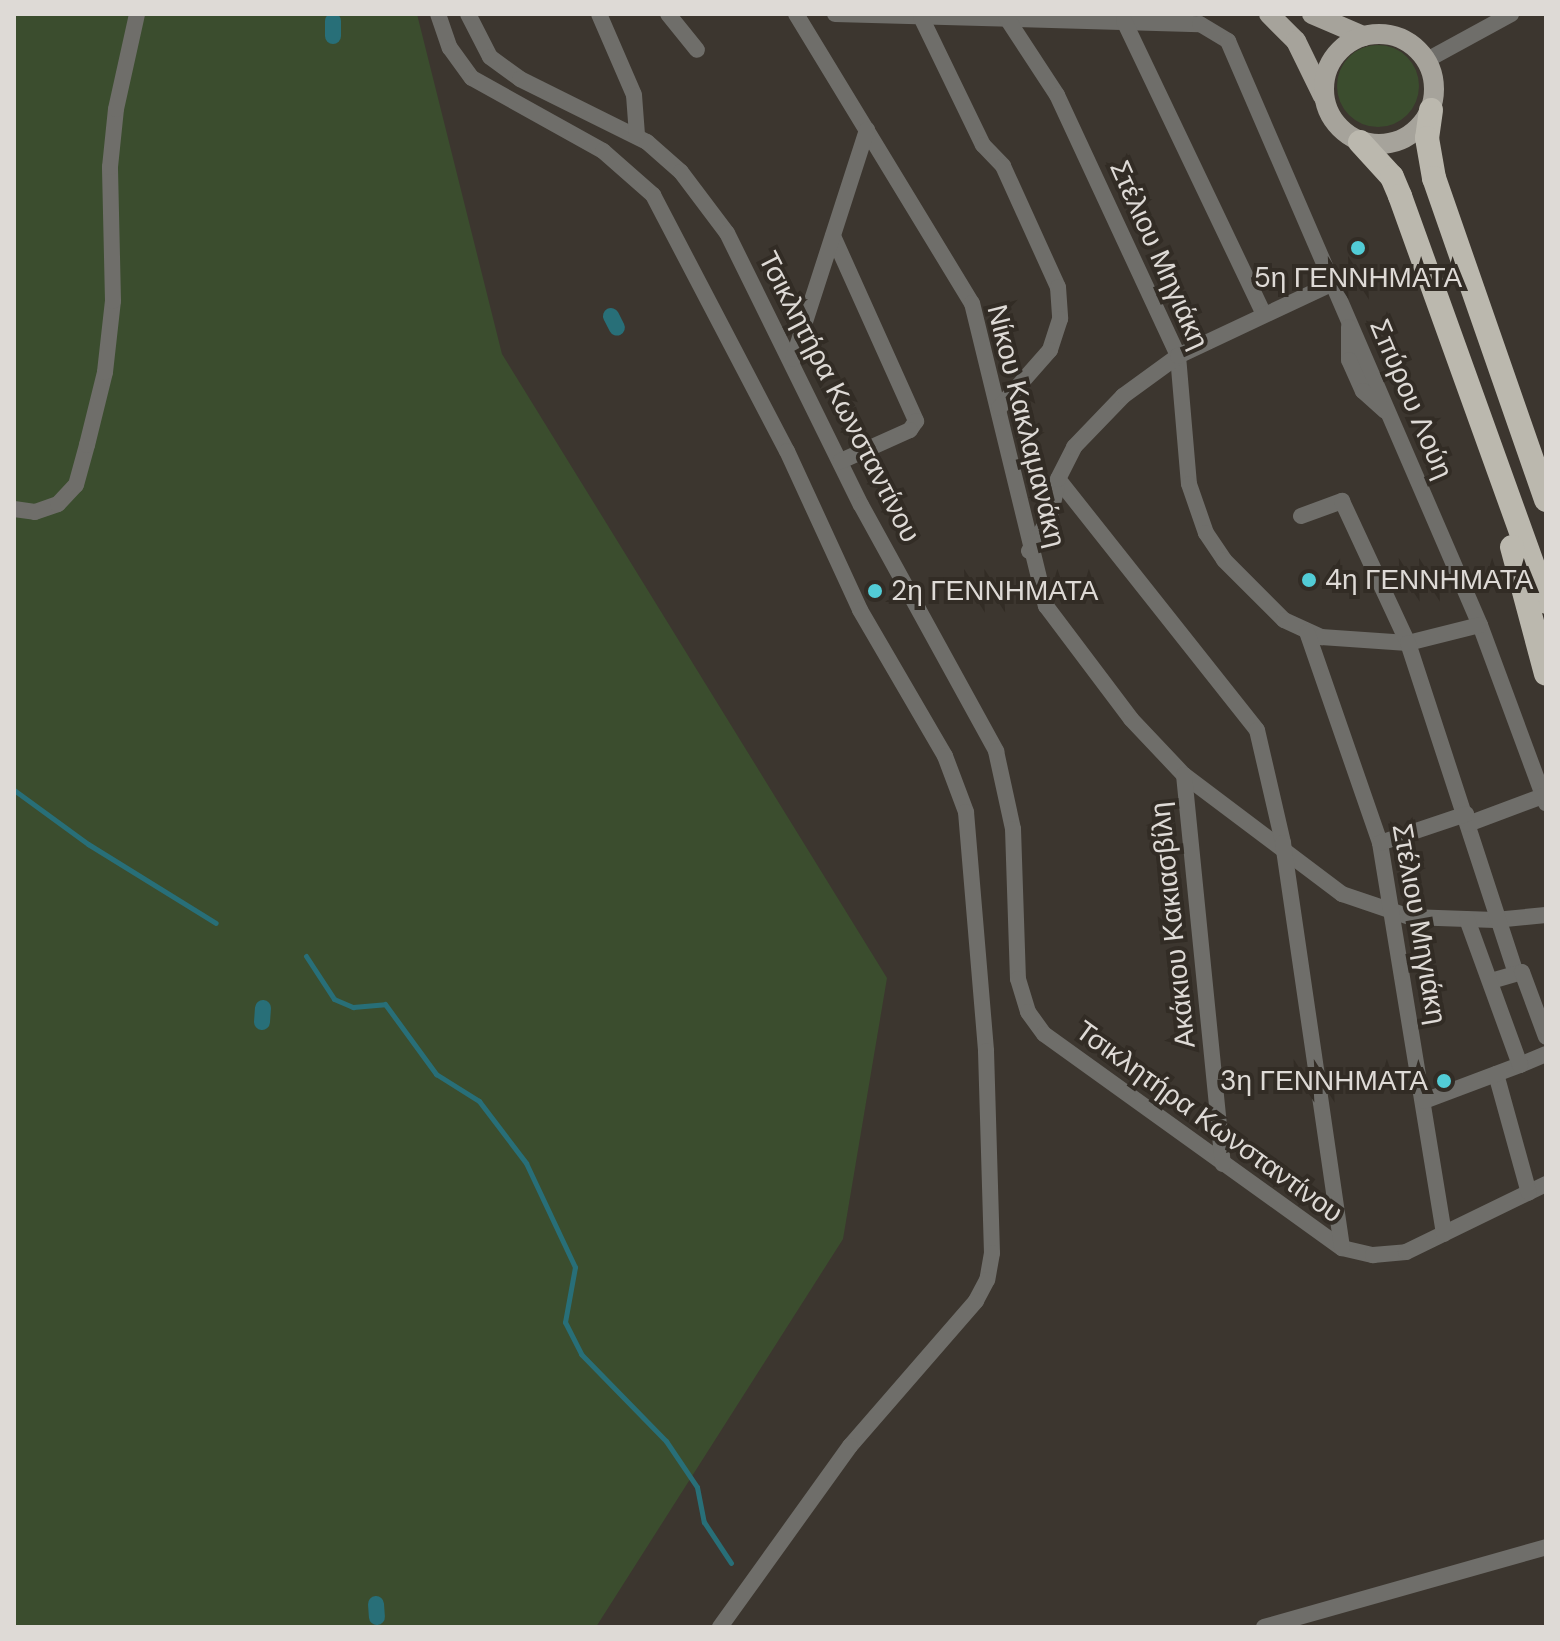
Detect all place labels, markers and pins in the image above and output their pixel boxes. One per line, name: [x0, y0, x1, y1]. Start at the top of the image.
marker: 5η ΓΕΝΝΗΜΑΤΑ: [1349, 239, 1367, 257]
place label: 5η ΓΕΝΝΗΜΑΤΑ: [1254, 261, 1462, 295]
place label: 4η ΓΕΝΝΗΜΑΤΑ: [1325, 563, 1533, 597]
marker: 4η ΓΕΝΝΗΜΑΤΑ: [1300, 571, 1318, 589]
place label: 2η ΓΕΝΝΗΜΑΤΑ: [891, 574, 1099, 608]
marker: 2η ΓΕΝΝΗΜΑΤΑ: [866, 582, 884, 600]
place label: 3η ΓΕΝΝΗΜΑΤΑ: [1220, 1064, 1428, 1098]
marker: 3η ΓΕΝΝΗΜΑΤΑ: [1435, 1072, 1453, 1090]

